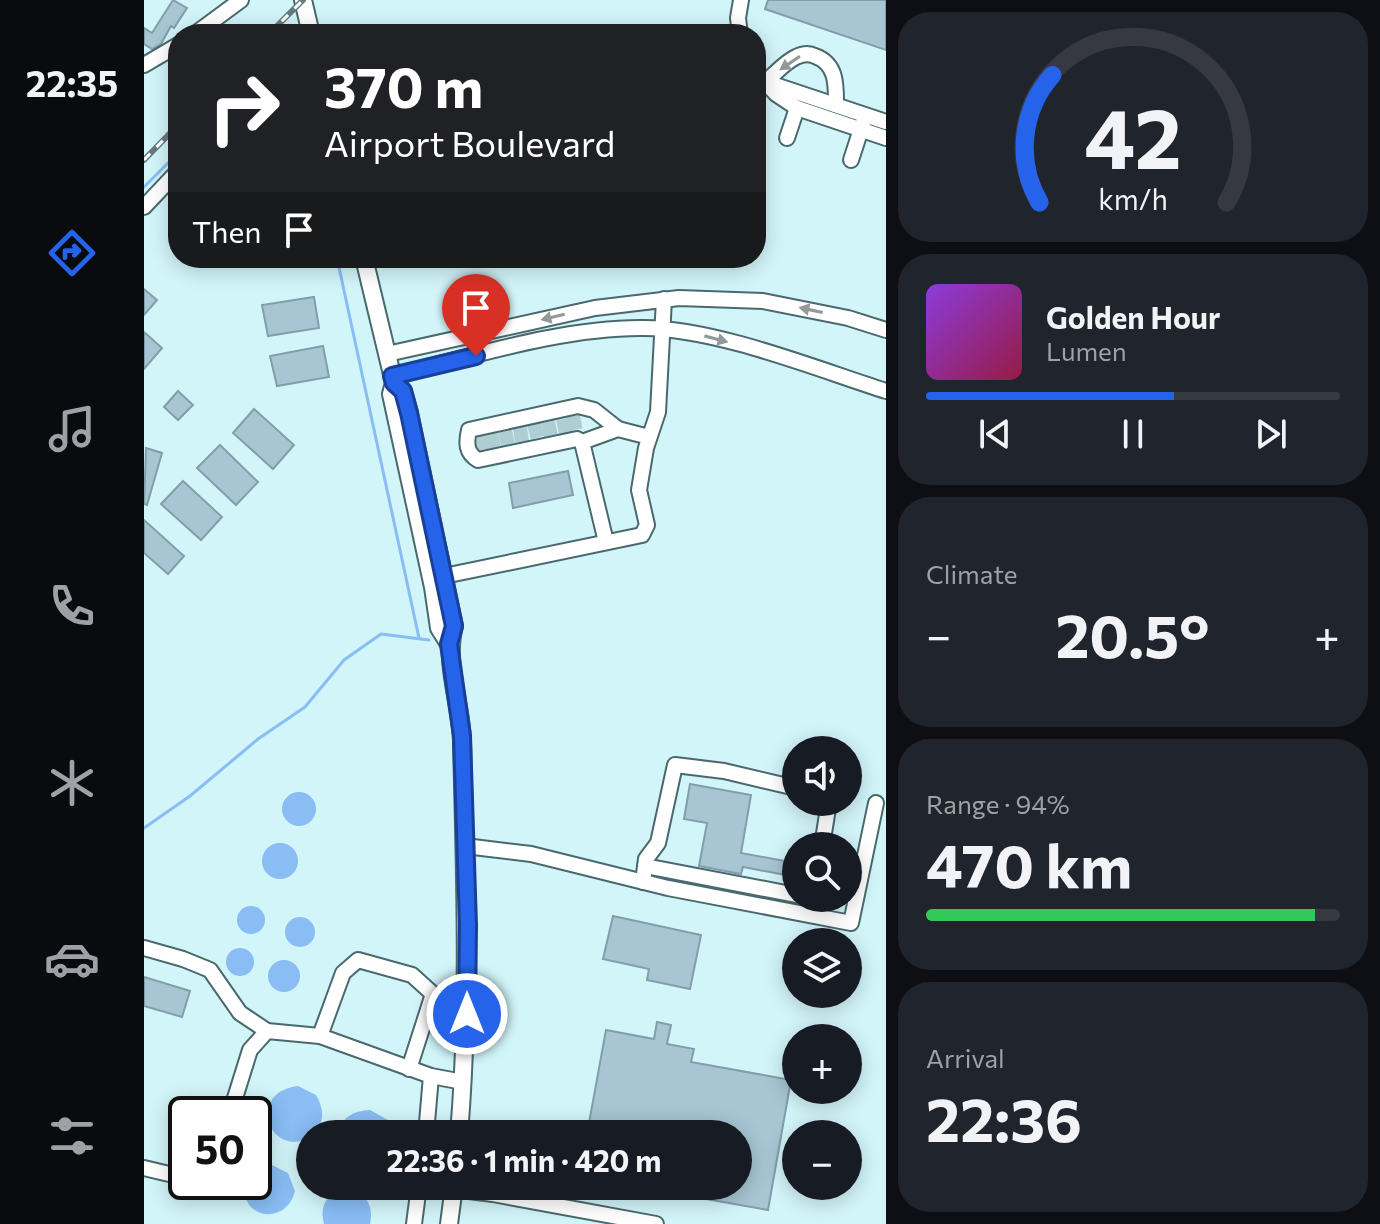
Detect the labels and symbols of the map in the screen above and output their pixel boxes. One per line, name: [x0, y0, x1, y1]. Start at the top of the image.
one-way arrow: [779, 55, 800, 70]
pin: [442, 274, 510, 356]
one-way arrow: [798, 303, 823, 316]
one-way arrow: [541, 311, 566, 324]
one-way arrow: [703, 334, 728, 346]
position arrow: [425, 972, 509, 1056]
speed limit sign: 50: [168, 1096, 272, 1200]

